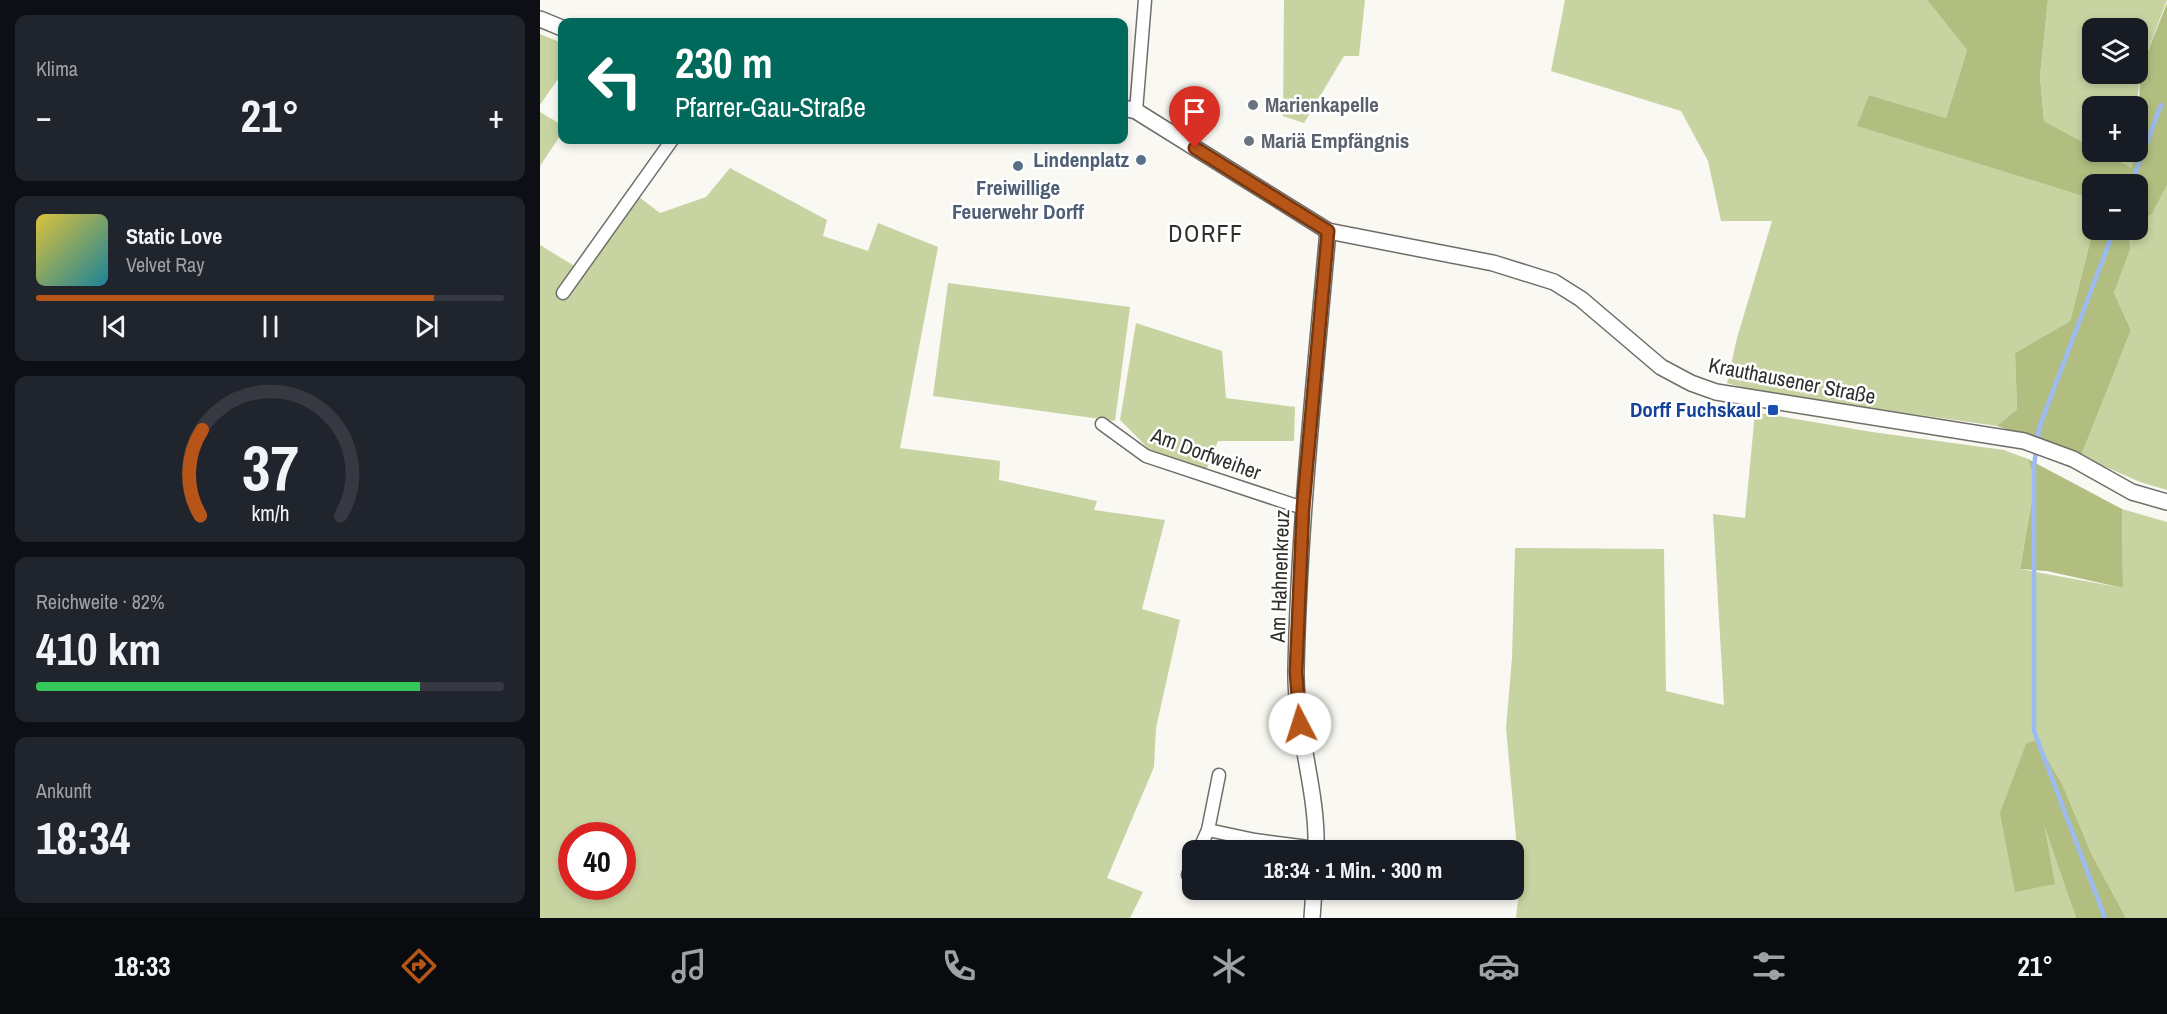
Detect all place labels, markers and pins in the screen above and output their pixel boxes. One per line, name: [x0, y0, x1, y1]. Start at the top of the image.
pin: [1169, 86, 1220, 148]
place label: Marienkapelle: [1265, 90, 1379, 119]
marker: Marienkapelle: [1246, 98, 1260, 112]
place label: Mariä Empfängnis: [1261, 126, 1409, 155]
marker: Mariä Empfängnis: [1242, 134, 1256, 148]
place label: Lindenplatz: [1033, 145, 1129, 174]
marker: Lindenplatz: [1134, 153, 1148, 167]
marker: Freiwillige Feuerwehr Dorff: [1011, 159, 1025, 173]
place label: Freiwillige Feuerwehr Dorff: [952, 173, 1085, 226]
place label: Dorff Fuchskaul: [1630, 395, 1761, 424]
marker: Dorff Fuchskaul: [1766, 403, 1780, 417]

